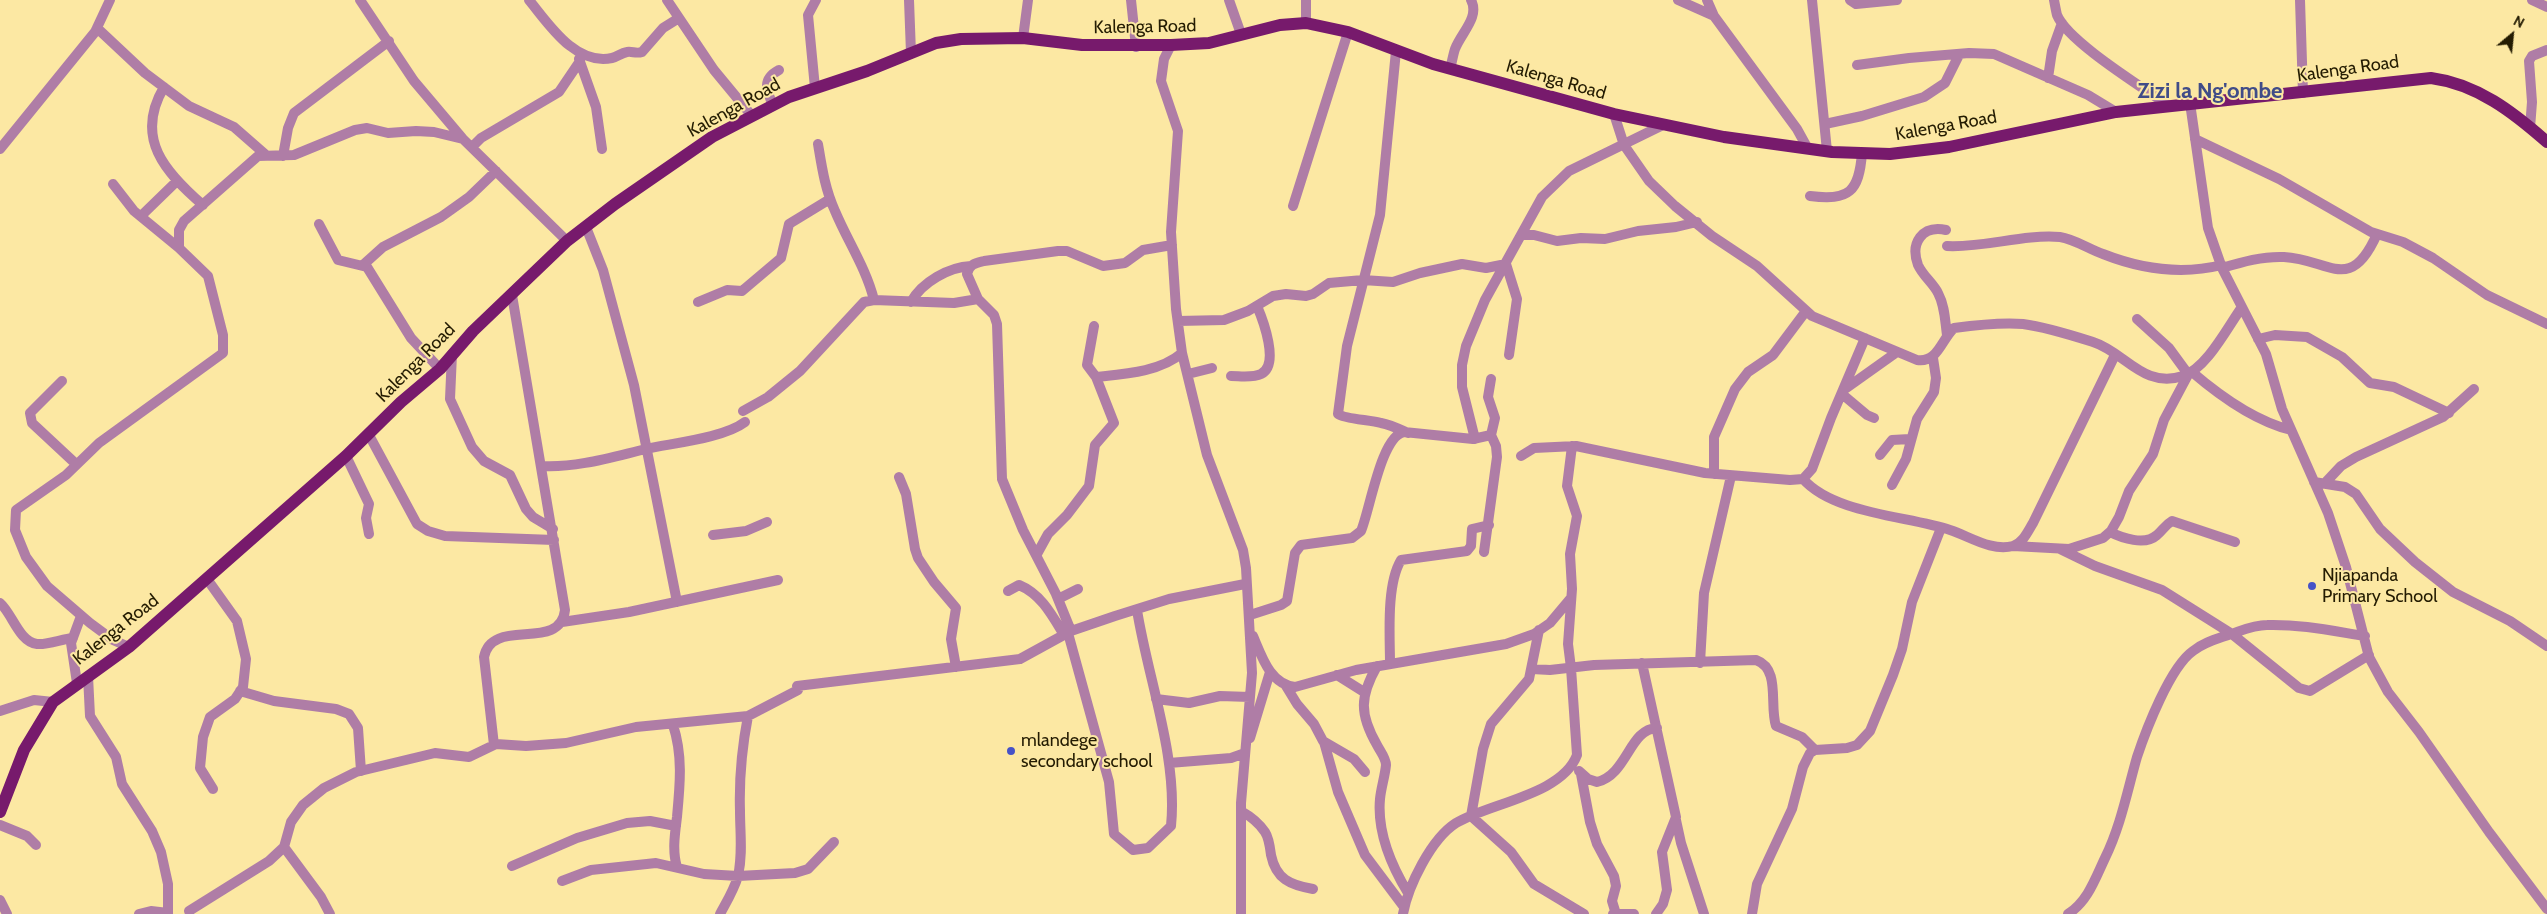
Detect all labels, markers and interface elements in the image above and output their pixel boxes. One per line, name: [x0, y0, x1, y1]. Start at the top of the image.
north arrow: [2487, 10, 2537, 60]
text: N: [2510, 11, 2528, 32]
street label: Kalenga Road: [1093, 15, 1197, 39]
street label: Kalenga Road: [2296, 51, 2400, 87]
street label: Kalenga Road: [1504, 55, 1608, 105]
street label: Kalenga Road: [684, 74, 784, 142]
district label: Zizi la Ng'ombe: [2138, 79, 2282, 105]
street label: Kalenga Road: [1893, 106, 1999, 146]
street label: Kalenga Road: [372, 319, 460, 407]
place label: Njiapanda Primary School: [2322, 565, 2437, 608]
marker: Njiapanda Primary School: [2306, 580, 2318, 592]
street label: Kalenga Road: [69, 590, 163, 670]
place label: mlandege secondary school: [1021, 730, 1153, 772]
marker: mlandege secondary school: [1005, 745, 1017, 757]

